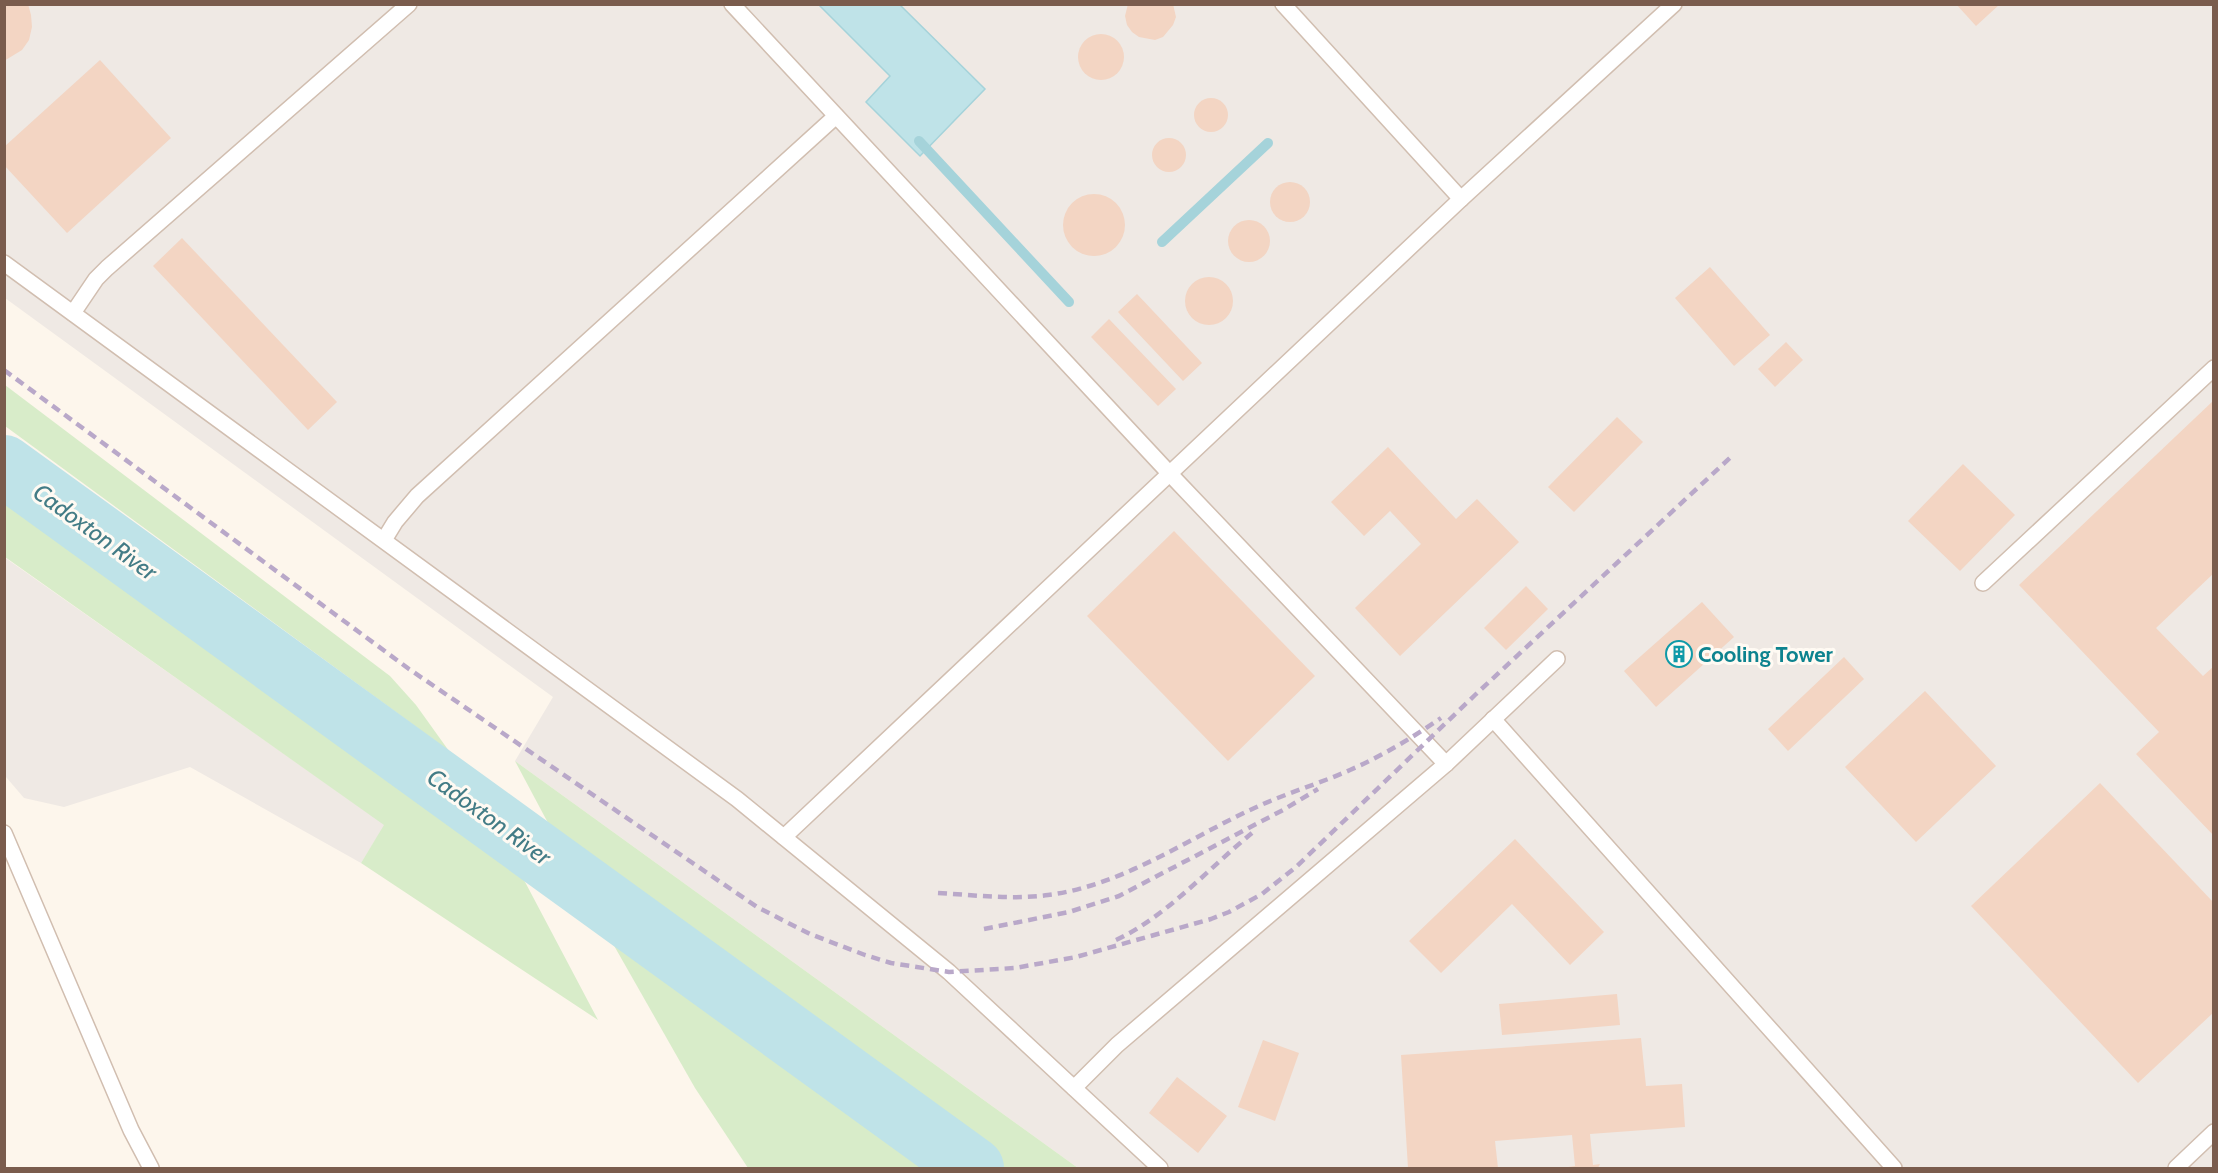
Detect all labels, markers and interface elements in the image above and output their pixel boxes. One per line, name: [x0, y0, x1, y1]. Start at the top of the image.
water label: Cadoxton River: [28, 477, 164, 587]
building icon: Cooling Tower: [1664, 639, 1694, 669]
place label: Cooling Tower: [1698, 641, 1834, 668]
water label: Cadoxton River: [422, 762, 558, 872]

